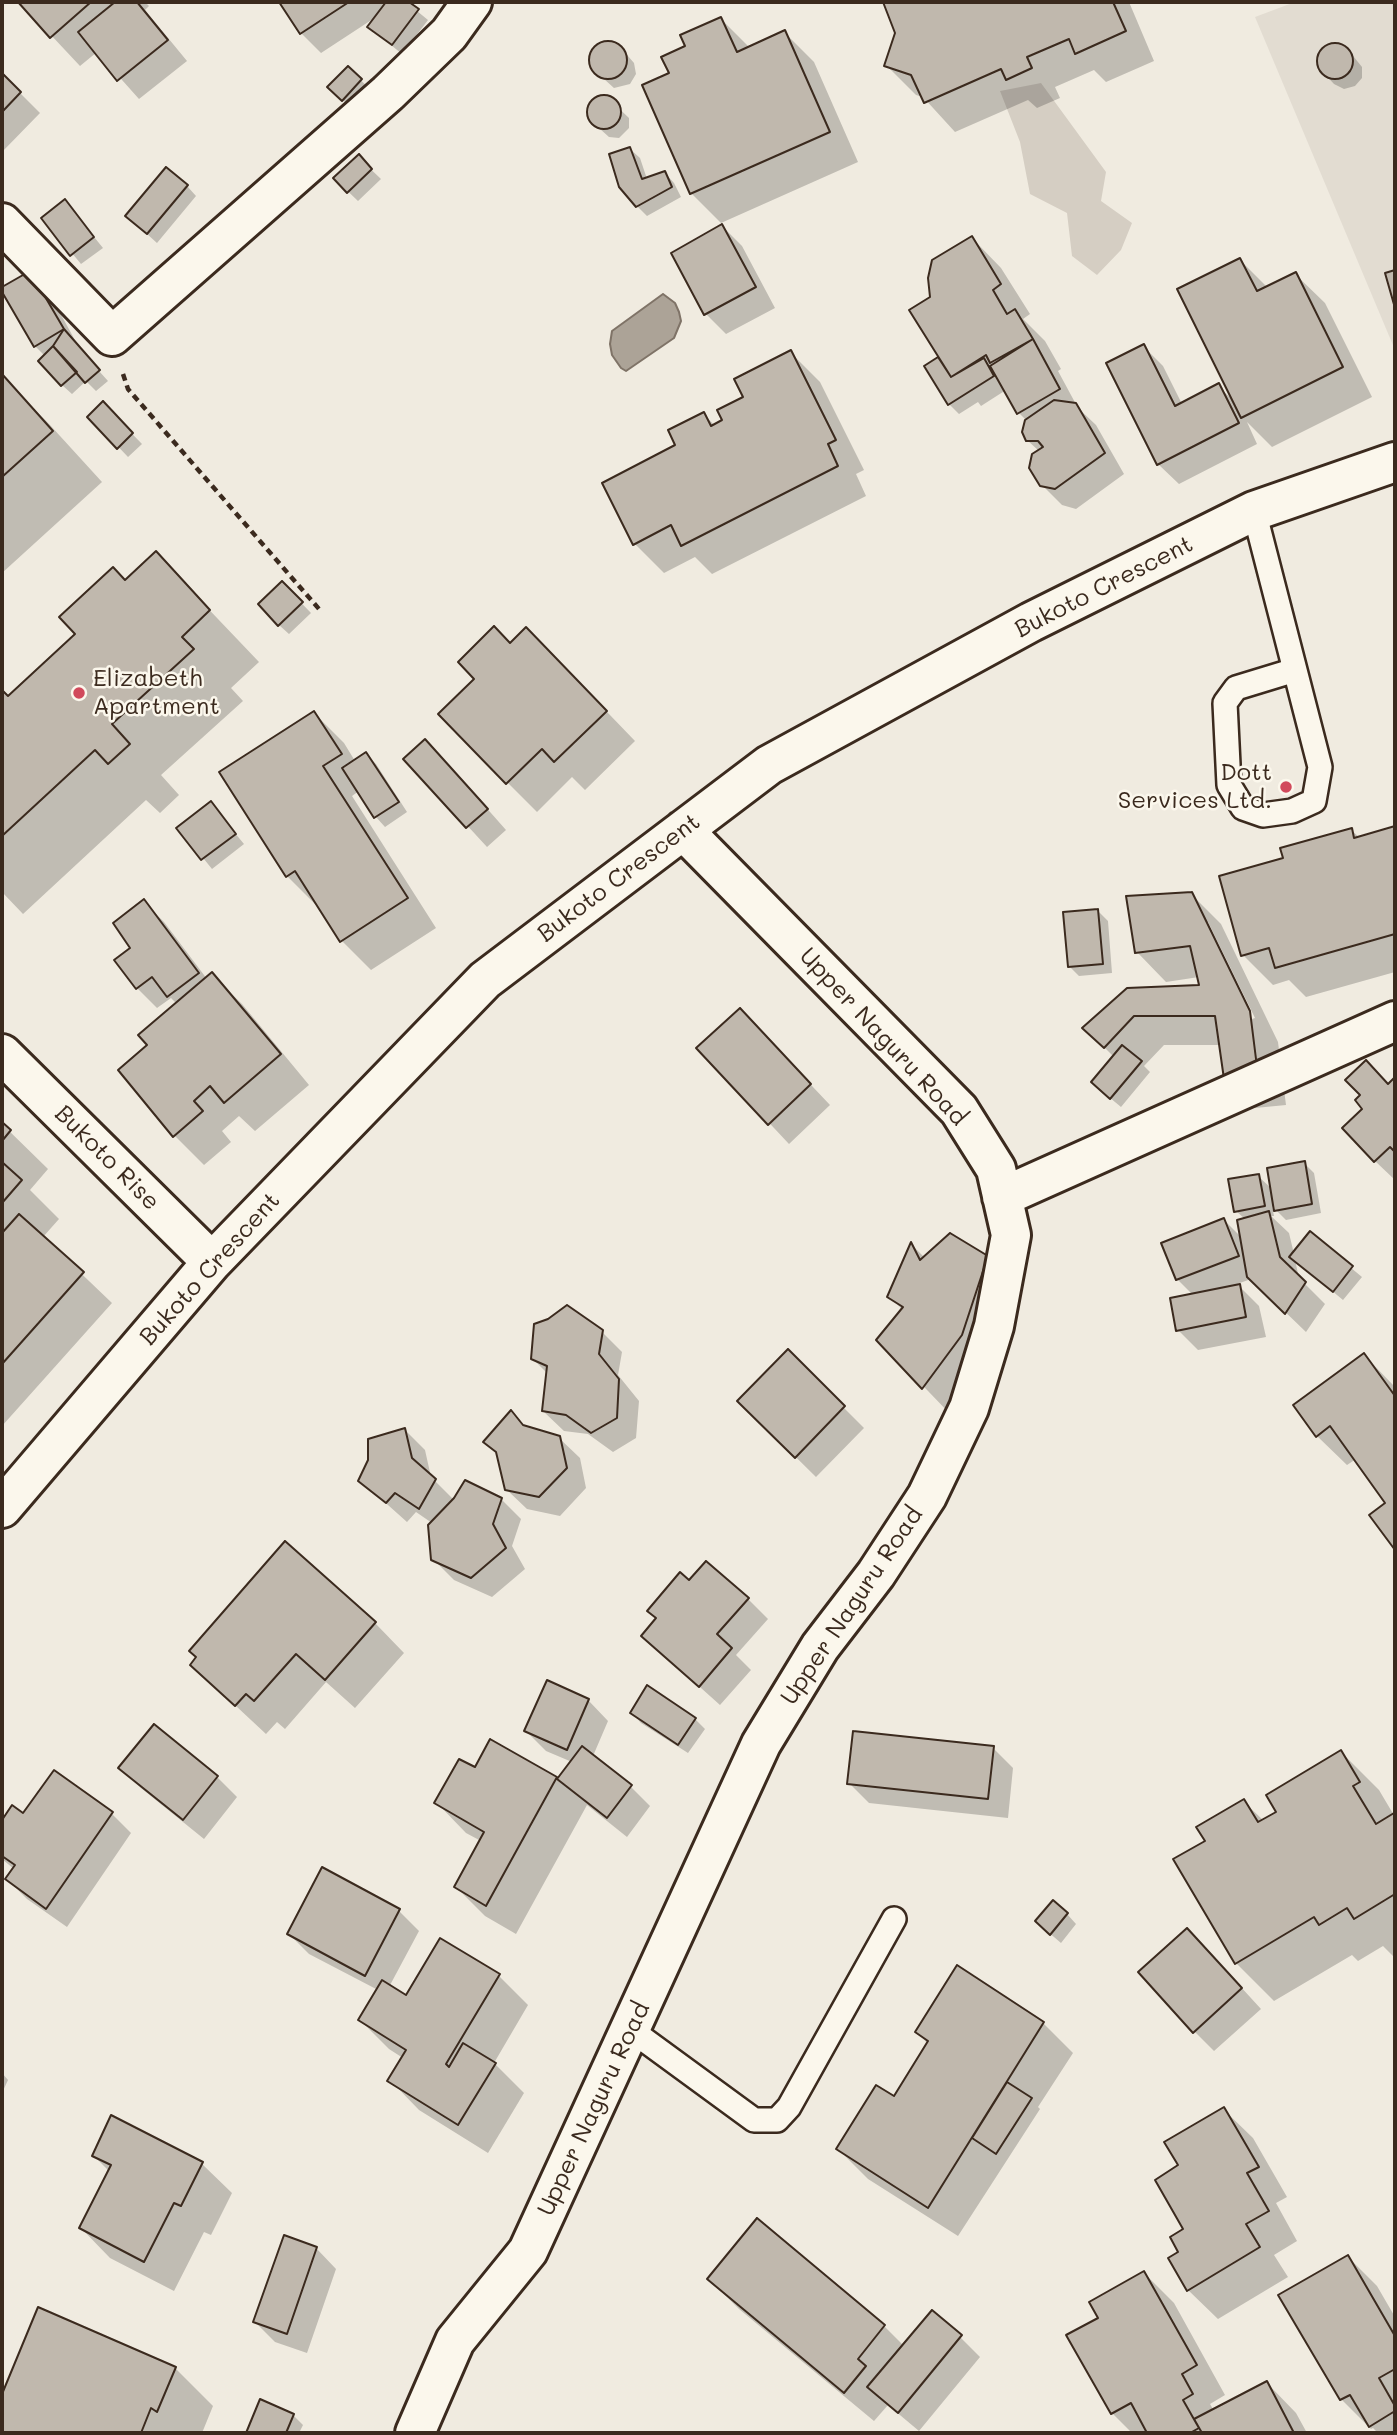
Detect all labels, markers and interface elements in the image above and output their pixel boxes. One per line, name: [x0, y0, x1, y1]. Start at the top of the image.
street label: Bukoto Crescent: [1010, 530, 1198, 644]
place label: Elizabeth Apartment: [93, 665, 220, 721]
marker: Elizabeth Apartment: [71, 685, 87, 701]
place label: Dott Services Ltd.: [1118, 759, 1272, 815]
marker: Dott Services Ltd.: [1278, 779, 1294, 795]
street label: Bukoto Crescent: [532, 808, 706, 948]
street label: Upper Naguru Road: [793, 942, 973, 1132]
street label: Bukoto Rise: [48, 1099, 166, 1217]
street label: Bukoto Crescent: [134, 1187, 286, 1351]
street label: Upper Naguru Road: [775, 1502, 929, 1710]
street label: Upper Naguru Road: [532, 1998, 656, 2220]

